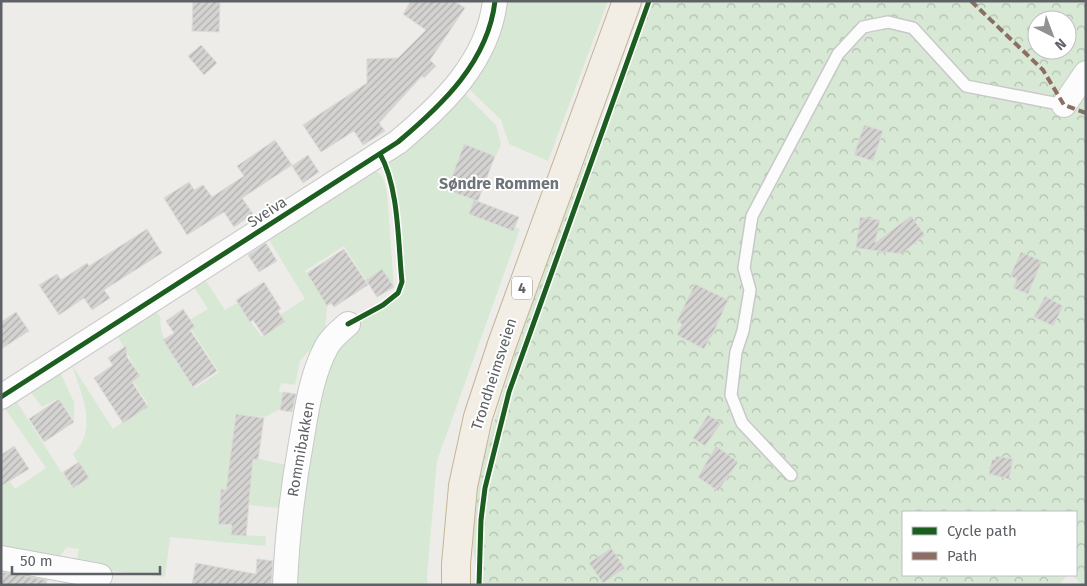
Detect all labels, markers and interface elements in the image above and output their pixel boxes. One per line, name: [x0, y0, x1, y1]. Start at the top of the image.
north arrow: [1027, 10, 1077, 60]
text: N: [1051, 35, 1070, 54]
district label: Søndre Rommen: [439, 174, 559, 193]
street label: Sveiva: [244, 193, 290, 231]
road number: 4: [512, 276, 532, 300]
street label: Trondheimsveien: [467, 316, 521, 432]
street label: Rommibakken: [284, 400, 318, 498]
legend: [902, 511, 1077, 576]
text: Cycle path: [947, 522, 1017, 540]
scale bar: [12, 544, 160, 576]
text: Path: [947, 547, 977, 565]
text: 50 m: [20, 552, 53, 570]

